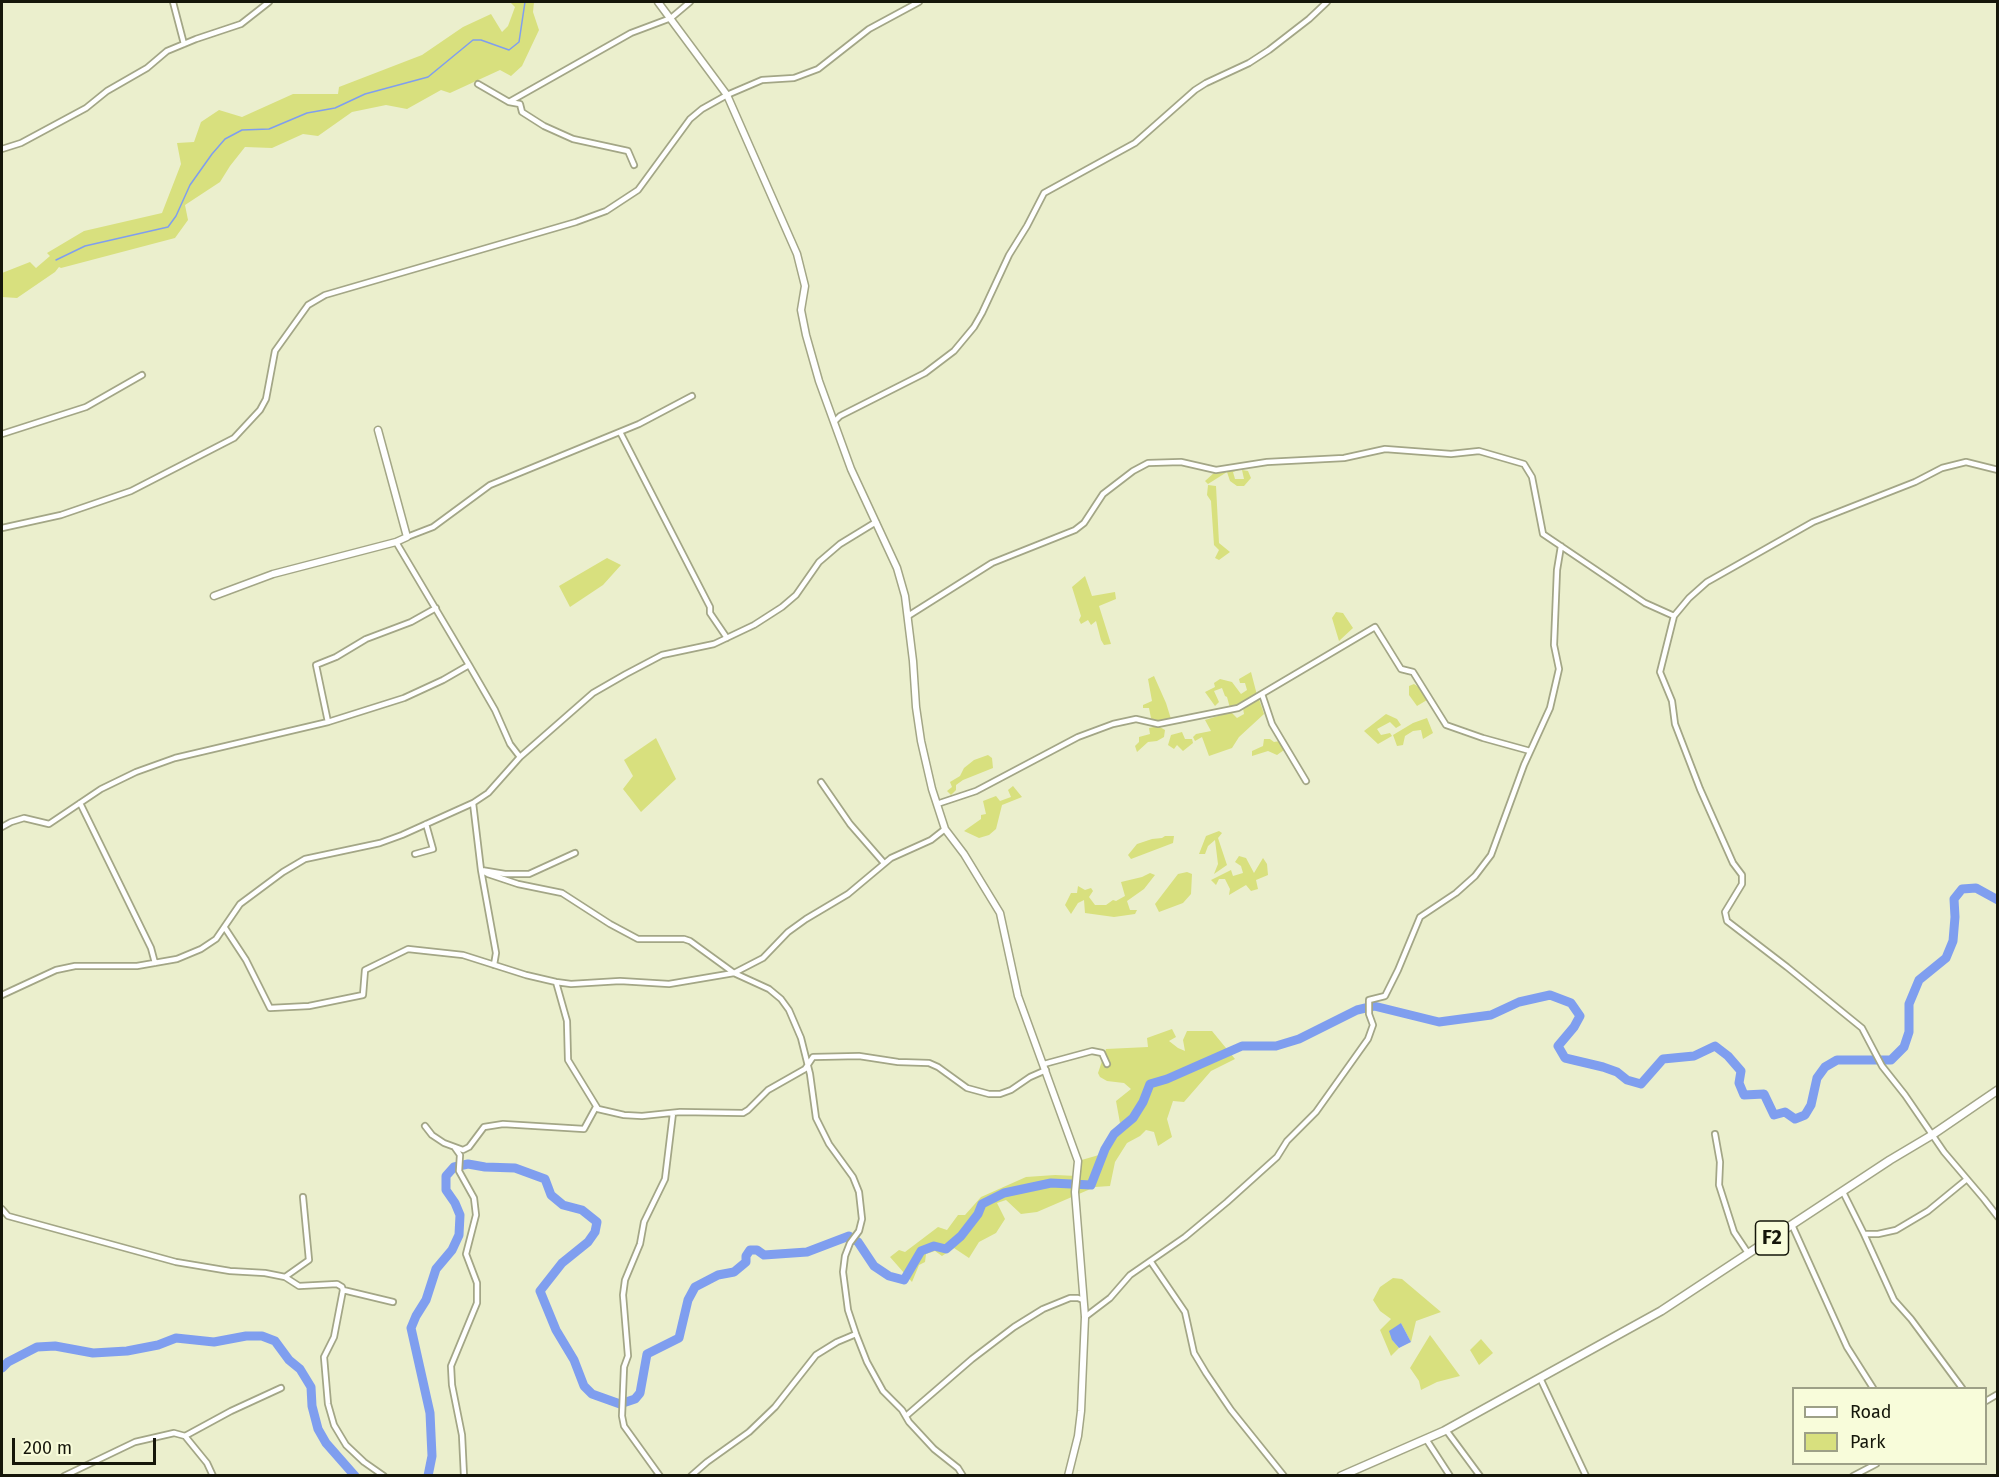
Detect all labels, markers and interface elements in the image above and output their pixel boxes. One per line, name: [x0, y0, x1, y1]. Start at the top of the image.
road number: F2: [1756, 1221, 1788, 1255]
legend: [1792, 1387, 1987, 1465]
text: Road: [1850, 1401, 1892, 1423]
scale bar: [15, 1426, 159, 1464]
text: Park: [1850, 1431, 1885, 1453]
text: 200 m: [23, 1437, 72, 1459]

